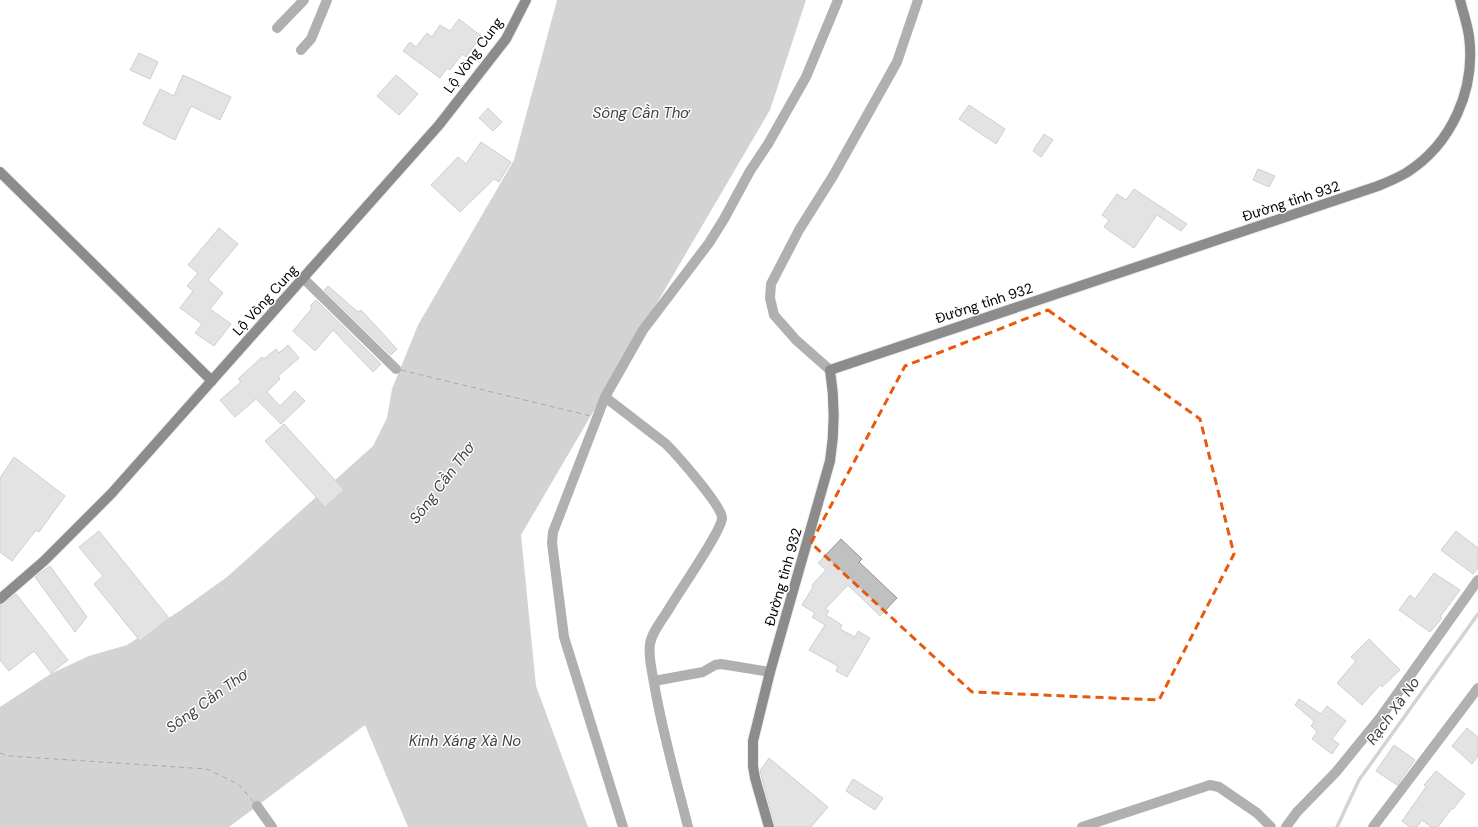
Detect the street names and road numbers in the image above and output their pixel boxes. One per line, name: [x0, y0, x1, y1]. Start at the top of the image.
street label: Lộ Vòng Cung: [440, 14, 507, 96]
street label: Đường tỉnh 932: [1240, 177, 1342, 225]
street label: Lộ Vòng Cung: [228, 261, 302, 339]
street label: Đường tỉnh 932: [933, 279, 1035, 327]
street label: Đường tỉnh 932: [760, 526, 806, 628]

